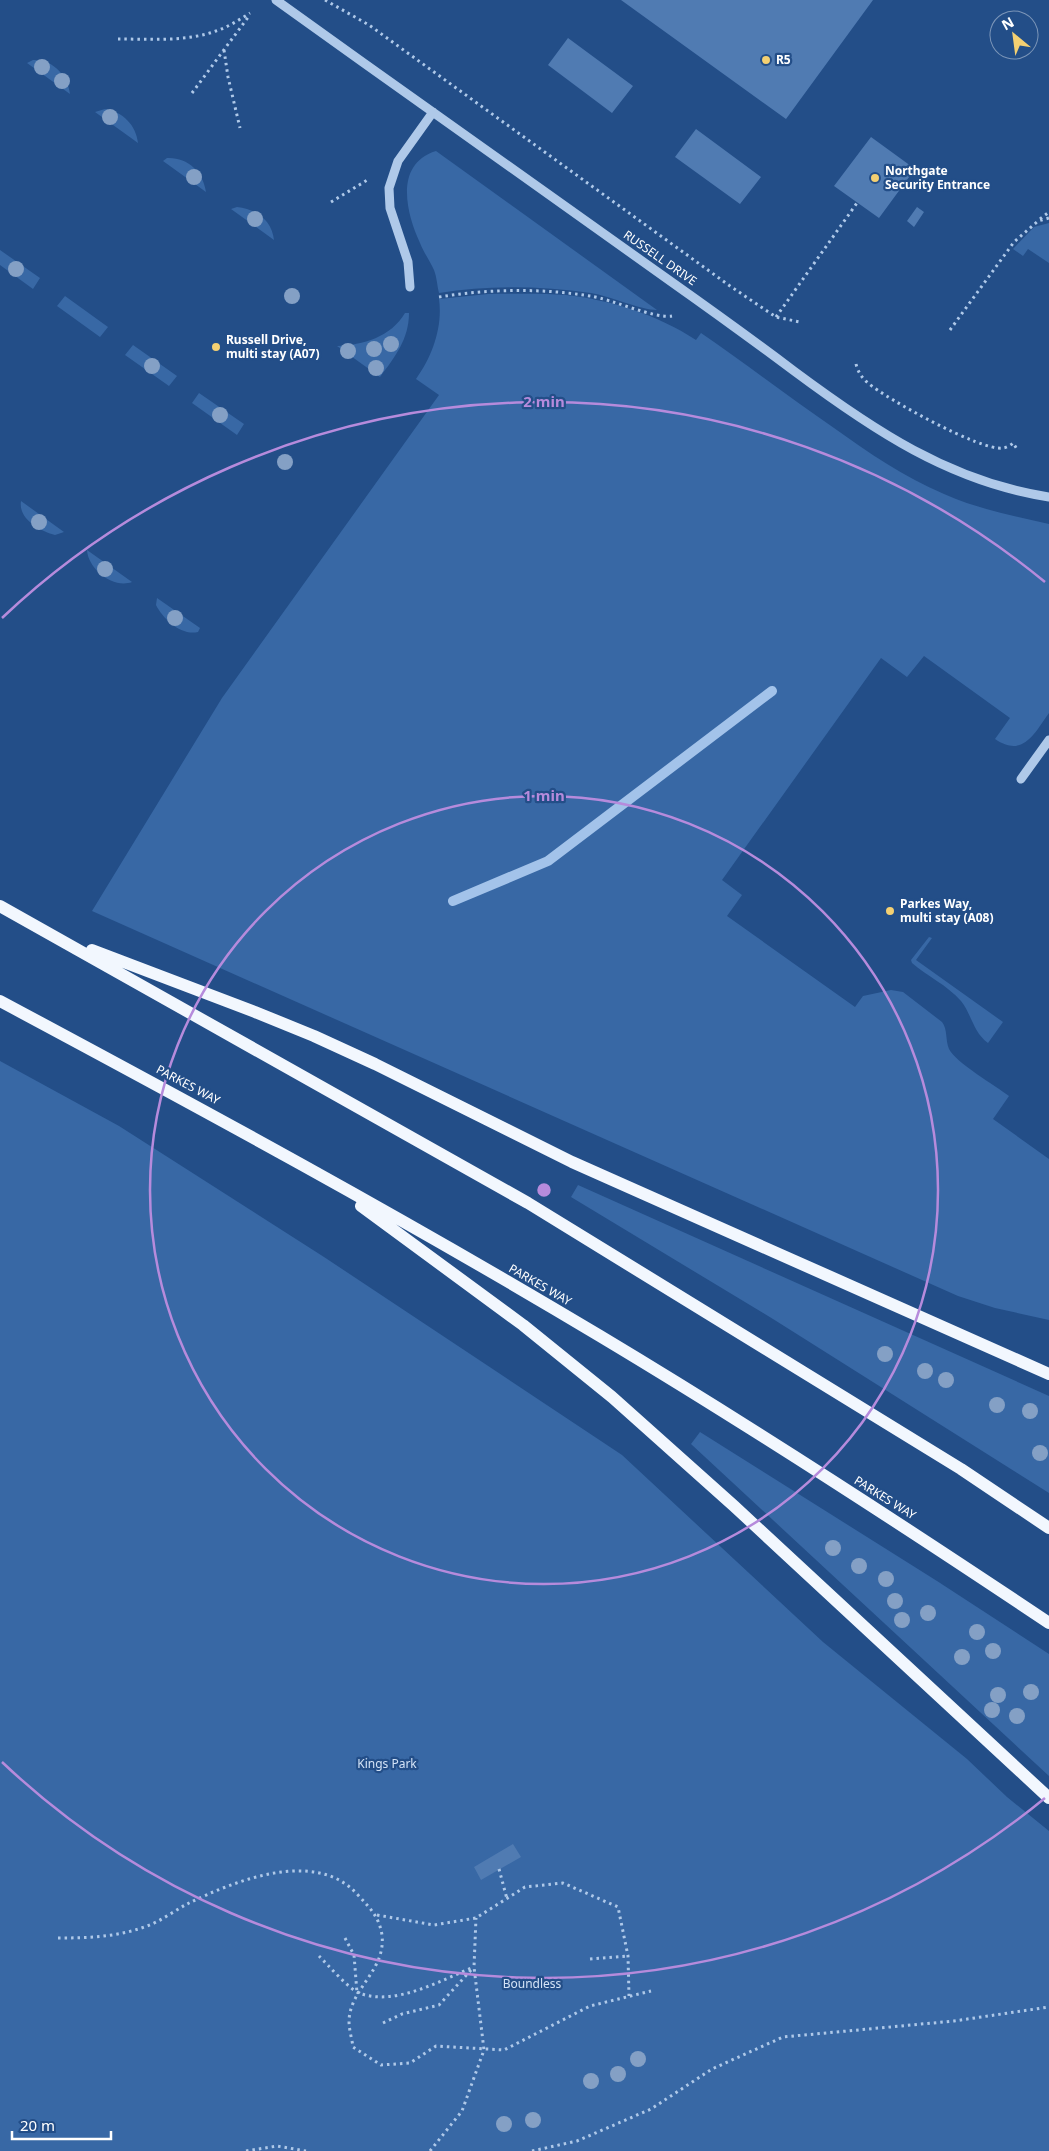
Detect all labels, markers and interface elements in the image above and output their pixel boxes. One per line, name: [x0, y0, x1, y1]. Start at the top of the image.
north arrow: [989, 10, 1039, 60]
text: N: [998, 12, 1017, 34]
place label: R5: [776, 51, 791, 68]
marker: R5: [760, 54, 772, 66]
place label: Northgate Security Entrance: [885, 162, 990, 193]
marker: Northgate Security Entrance: [869, 172, 881, 184]
street label: RUSSELL DRIVE: [620, 226, 700, 289]
place label: Russell Drive, multi stay (A07): [226, 331, 320, 362]
marker: Russell Drive, multi stay (A07): [210, 341, 222, 353]
text: 2 min: [523, 391, 565, 411]
text: 1 min: [523, 785, 565, 805]
place label: Parkes Way, multi stay (A08): [900, 895, 994, 926]
marker: Parkes Way, multi stay (A08): [884, 905, 896, 917]
street label: PARKES WAY: [153, 1061, 223, 1109]
centre of rings: [535, 1181, 553, 1199]
street label: PARKES WAY: [506, 1260, 575, 1310]
street label: PARKES WAY: [851, 1472, 920, 1523]
park label: Kings Park: [357, 1755, 417, 1772]
park label: Boundless: [503, 1975, 562, 1992]
scale bar: [12, 2108, 111, 2140]
text: 20 m: [20, 2115, 55, 2135]

